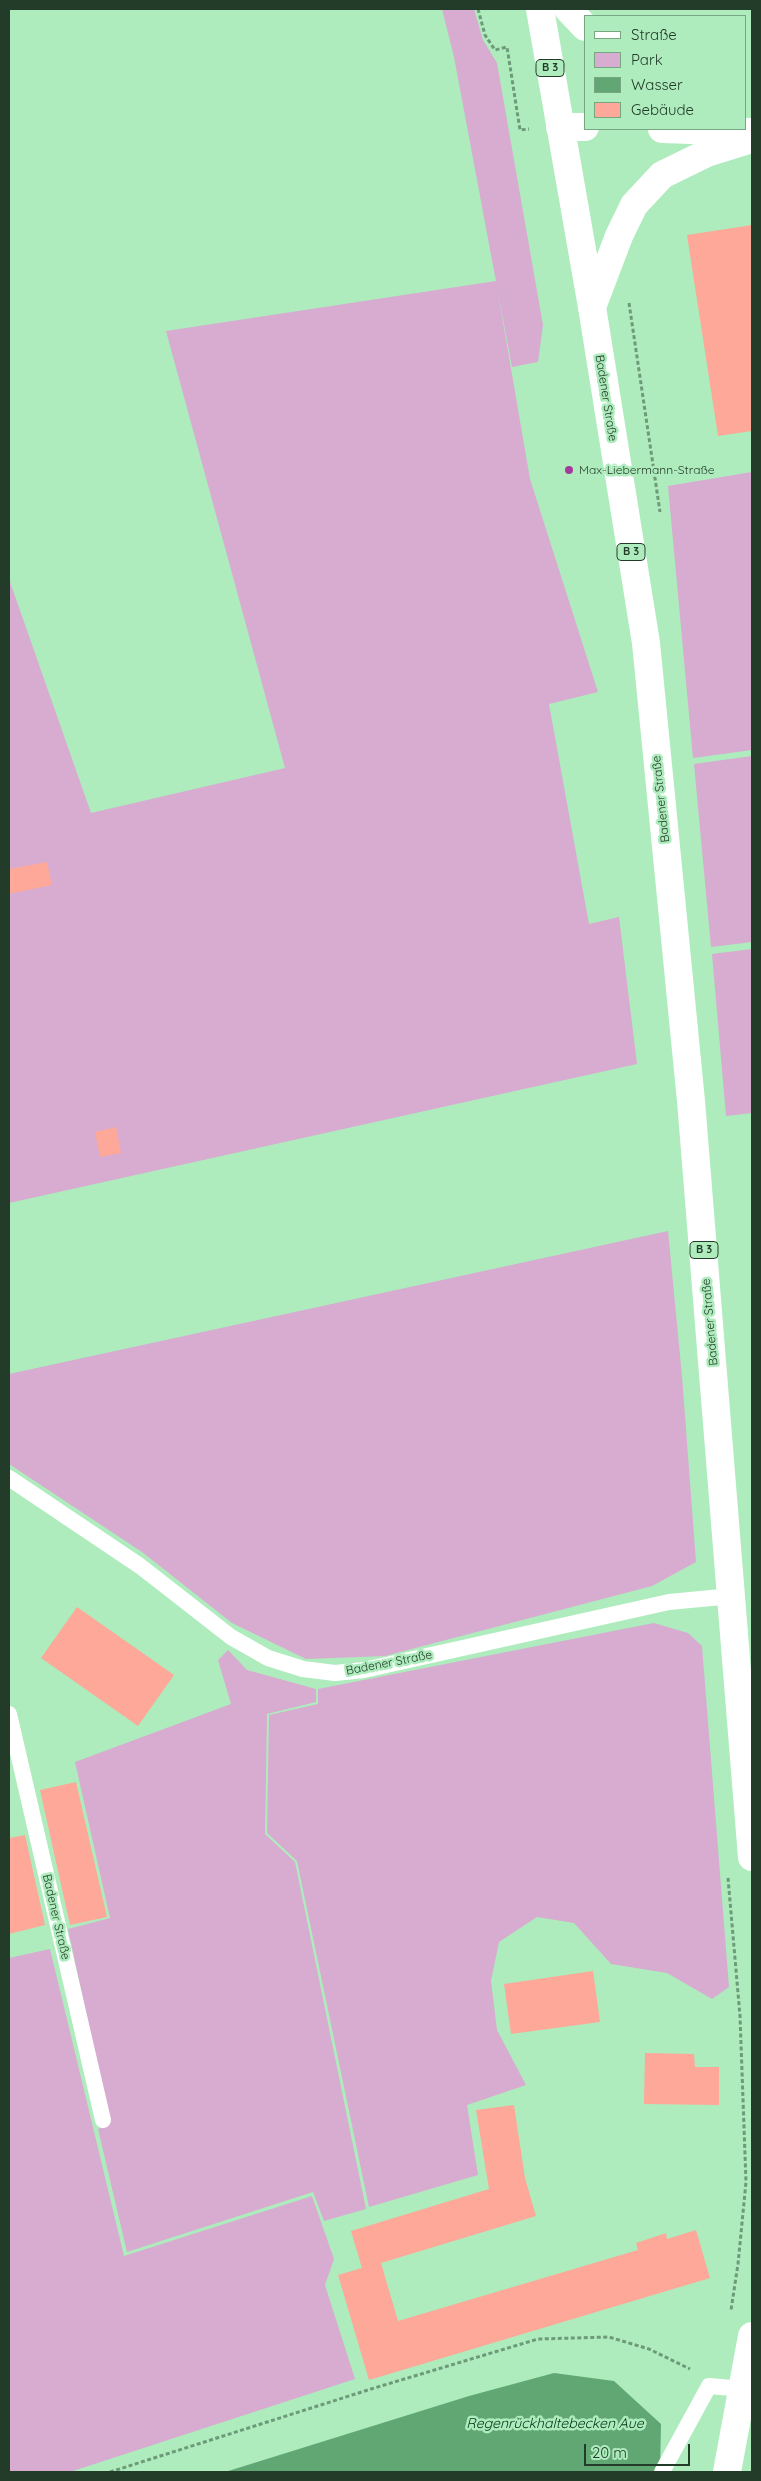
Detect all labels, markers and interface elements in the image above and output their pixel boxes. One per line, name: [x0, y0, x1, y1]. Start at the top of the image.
legend: [584, 15, 746, 130]
text: Straße: [631, 25, 677, 44]
text: Park: [631, 50, 663, 69]
road number: B 3: [536, 59, 564, 76]
text: Wasser: [631, 75, 683, 94]
text: Gebäude: [631, 100, 694, 119]
street label: Badener Straße: [592, 354, 620, 442]
place label: Max-Liebermann-Straße: [579, 463, 714, 477]
marker: Max-Liebermann-Straße: [563, 464, 575, 476]
road number: B 3: [617, 544, 645, 560]
street label: Badener Straße: [649, 755, 673, 843]
road number: B 3: [690, 1242, 718, 1258]
street label: Badener Straße: [699, 1278, 721, 1366]
street label: Badener Straße: [345, 1648, 433, 1678]
street label: Badener Straße: [39, 1873, 73, 1961]
water label: Regenrückhaltebecken Aue: [466, 2416, 644, 2432]
scale bar: [586, 2434, 692, 2466]
text: 20 m: [592, 2443, 627, 2462]

